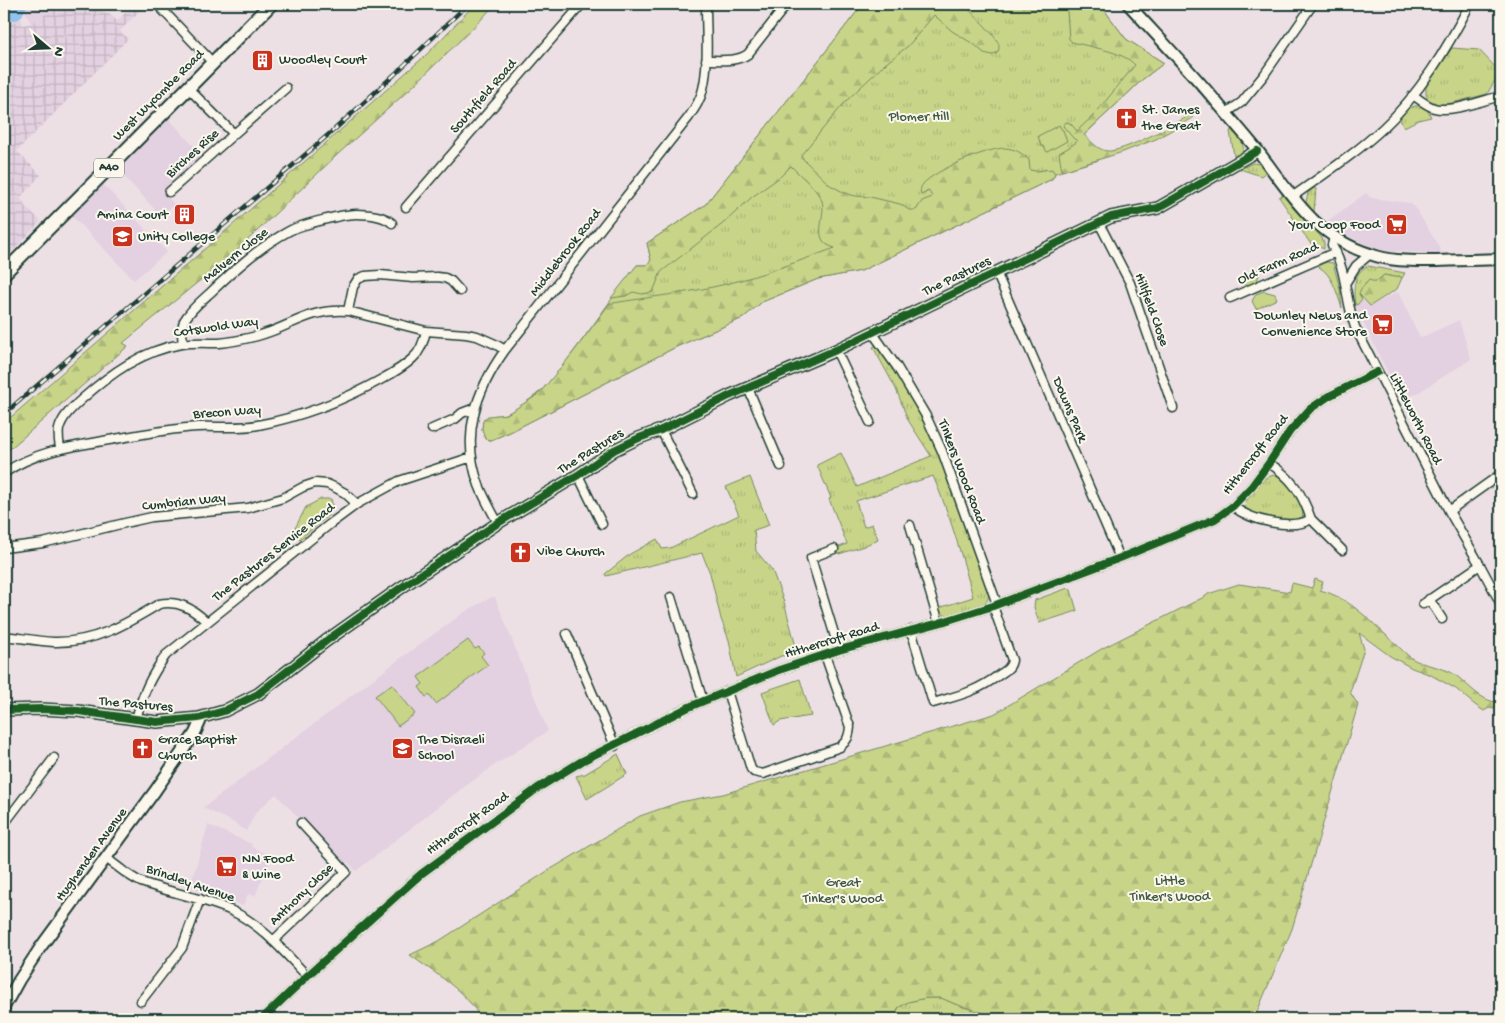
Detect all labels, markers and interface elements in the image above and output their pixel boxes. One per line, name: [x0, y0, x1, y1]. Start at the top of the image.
north arrow: [22, 22, 72, 72]
text: N: [48, 44, 67, 59]
street label: West Wycombe Road: [110, 45, 210, 145]
building icon: Woodley Court: [251, 48, 275, 72]
place label: Woodley Court: [279, 52, 368, 69]
street label: Southfield Road: [447, 55, 522, 138]
place label: St. James the Great: [1141, 102, 1202, 135]
church icon: St. James the Great: [1114, 106, 1138, 130]
park label: Plomer Hill: [888, 109, 949, 126]
street label: Birches Rise: [162, 125, 224, 183]
road number: A40: [94, 158, 124, 178]
building icon: Amina Court: [172, 203, 196, 227]
street label: Middlebrook Road: [527, 204, 607, 300]
place label: Amina Court: [97, 207, 169, 224]
supermarket icon: Your Coop Food: [1384, 213, 1408, 237]
place label: Your Coop Food: [1287, 217, 1382, 234]
street label: Malvern Close: [200, 224, 273, 288]
school or university icon: Unity College: [110, 225, 134, 249]
place label: Unity College: [138, 229, 216, 246]
street label: Old Farm Road: [1235, 238, 1323, 289]
street label: The Pastures: [919, 253, 995, 301]
street label: Hillfield Close: [1130, 271, 1172, 350]
place label: Downley News and Convenience Store: [1253, 308, 1369, 341]
supermarket icon: Downley News and Convenience Store: [1371, 312, 1395, 336]
street label: Cotswold Way: [173, 314, 259, 342]
street label: Littleworth Road: [1385, 371, 1446, 469]
street label: Downs Park: [1047, 374, 1091, 447]
street label: Brecon Way: [192, 402, 262, 424]
street label: Hithercroft Road: [1219, 410, 1294, 499]
street label: Tinkers Wood Road: [933, 416, 989, 528]
street label: The Pastures: [554, 425, 627, 479]
street label: Cumbrian Way: [141, 490, 227, 516]
street label: The Pastures Service Road: [209, 499, 340, 607]
church icon: Vibe Church: [509, 540, 533, 564]
place label: Vibe Church: [536, 544, 605, 561]
street label: Hithercroft Road: [783, 618, 883, 663]
street label: The Pastures: [98, 693, 174, 717]
place label: Grace Baptist Church: [158, 732, 238, 765]
place label: The Disraeli School: [417, 732, 485, 765]
church icon: Grace Baptist Church: [130, 736, 154, 760]
school or university icon: The Disraeli School: [390, 736, 414, 760]
street label: Hithercroft Road: [424, 787, 514, 859]
street label: Hughenden Avenue: [52, 804, 132, 905]
place label: NN Food & Wine: [242, 851, 295, 884]
supermarket icon: NN Food & Wine: [214, 855, 238, 879]
street label: Anthony Close: [266, 860, 338, 930]
street label: Brindley Avenue: [142, 861, 237, 907]
park label: Little Tinker's Wood: [1129, 873, 1212, 906]
park label: Great Tinker's Wood: [802, 875, 885, 908]

